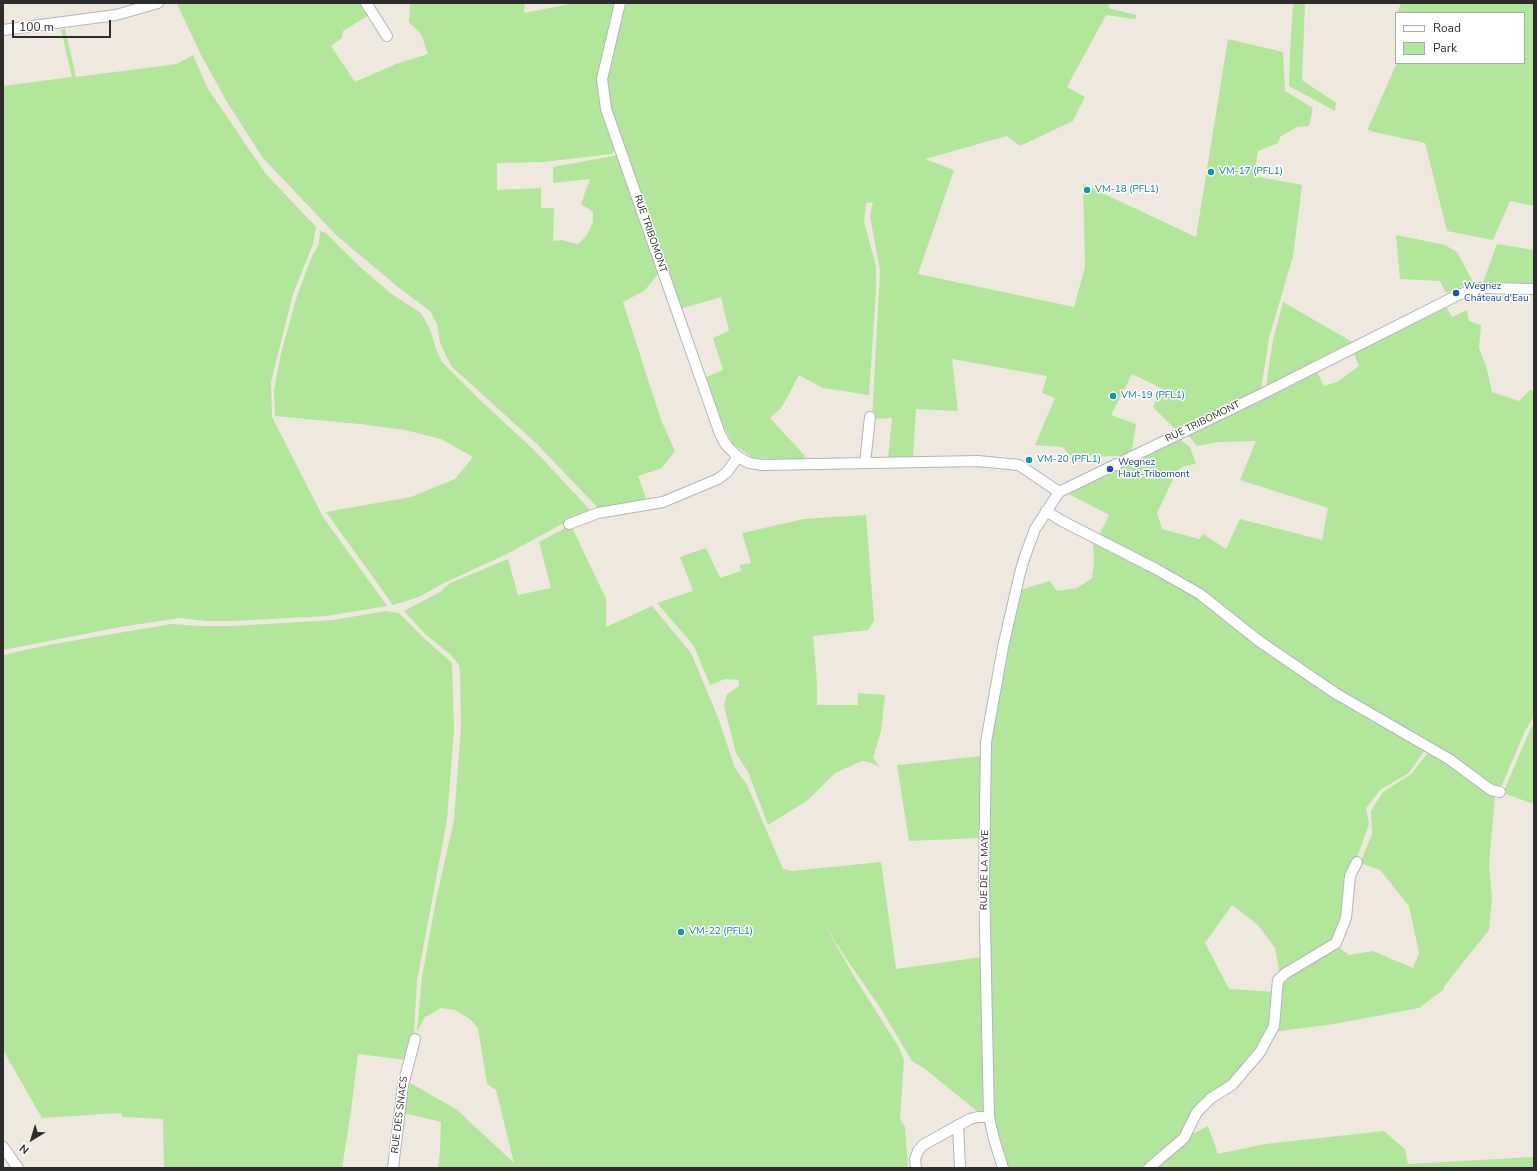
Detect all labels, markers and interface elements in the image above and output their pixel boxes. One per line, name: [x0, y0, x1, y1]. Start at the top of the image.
scale bar: [14, 12, 113, 38]
legend: [1395, 12, 1525, 64]
text: 100 m: [19, 19, 54, 35]
text: Road: [1433, 20, 1461, 36]
text: Park: [1433, 40, 1457, 56]
place label: VM-17 (PFL1): [1219, 166, 1283, 178]
marker: VM-17 (PFL1): [1206, 167, 1216, 177]
place label: VM-18 (PFL1): [1095, 184, 1159, 196]
marker: VM-18 (PFL1): [1082, 185, 1092, 195]
street label: RUE TRIBOMONT: [631, 193, 669, 275]
place label: Wegnez Château d'Eau: [1464, 281, 1529, 304]
marker: Wegnez Château d'Eau: [1451, 288, 1461, 298]
place label: VM-19 (PFL1): [1121, 390, 1185, 402]
marker: VM-19 (PFL1): [1108, 391, 1118, 401]
street label: RUE TRIBOMONT: [1164, 399, 1242, 445]
place label: VM-20 (PFL1): [1037, 454, 1101, 466]
marker: VM-20 (PFL1): [1024, 455, 1034, 465]
place label: Wegnez Haut-Tribomont: [1118, 457, 1190, 480]
marker: Wegnez Haut-Tribomont: [1105, 464, 1115, 474]
street label: RUE DE LA MAYE: [978, 830, 992, 910]
place label: VM-22 (PFL1): [689, 926, 753, 938]
marker: VM-22 (PFL1): [676, 927, 686, 937]
street label: RUE DES SNACS: [389, 1076, 411, 1154]
north arrow: [12, 1119, 52, 1159]
text: N: [16, 1140, 32, 1157]

